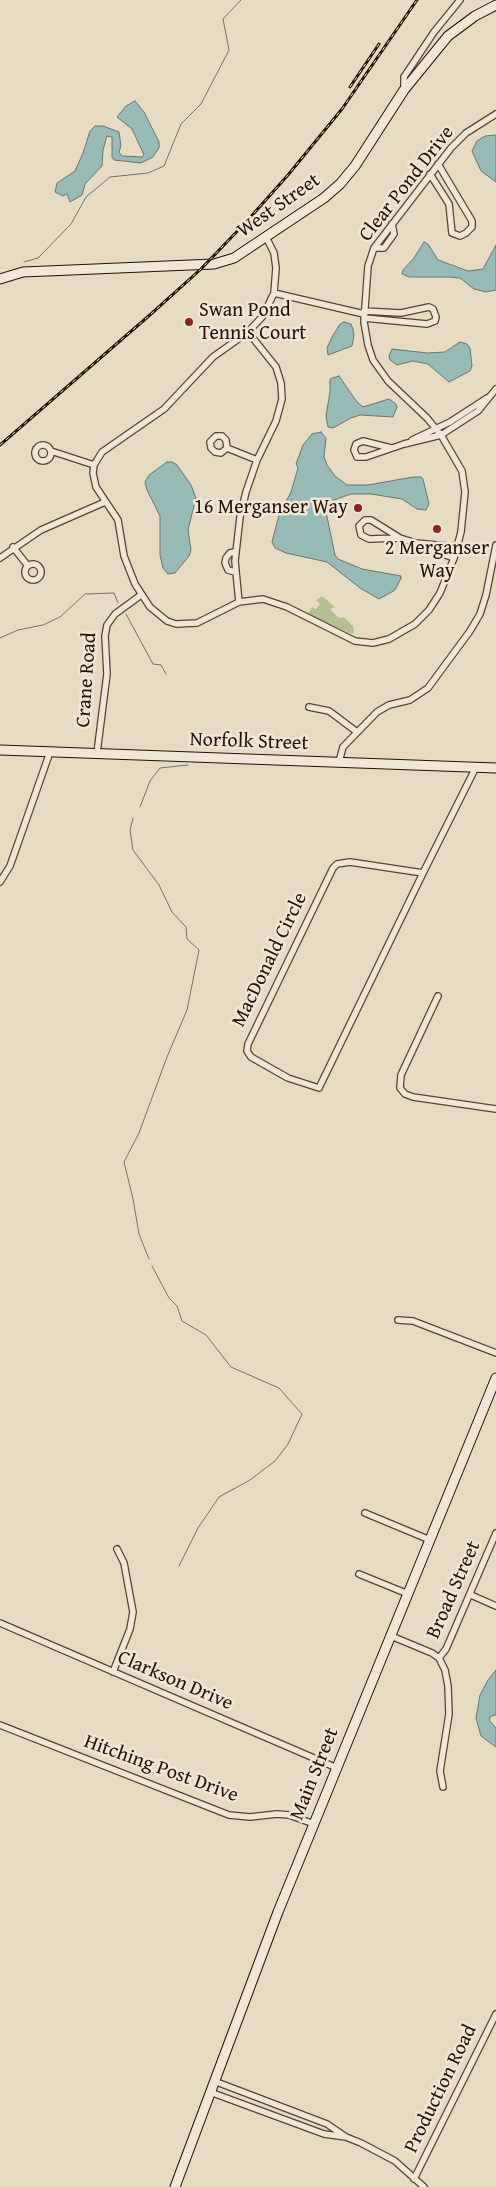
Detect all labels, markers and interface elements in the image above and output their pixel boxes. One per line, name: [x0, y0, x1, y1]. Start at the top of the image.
street label: Clear Pond Drive: [354, 121, 460, 247]
street label: West Street: [233, 169, 325, 243]
place label: Swan Pond Tennis Court: [199, 299, 306, 346]
marker: Swan Pond Tennis Court: [183, 316, 195, 328]
place label: 16 Merganser Way: [194, 496, 348, 520]
marker: 16 Merganser Way: [352, 502, 364, 514]
marker: 2 Merganser Way: [431, 523, 443, 535]
place label: 2 Merganser Way: [385, 537, 489, 584]
street label: Crane Road: [72, 632, 102, 728]
street label: Norfolk Street: [189, 728, 309, 756]
street label: MacDonald Circle: [227, 889, 313, 1031]
street label: Broad Street: [422, 1537, 486, 1643]
street label: Clarkson Drive: [114, 1646, 236, 1716]
street label: Main Street: [286, 1724, 344, 1824]
street label: Hitching Post Drive: [81, 1730, 241, 1808]
street label: Production Road: [400, 2021, 482, 2157]

